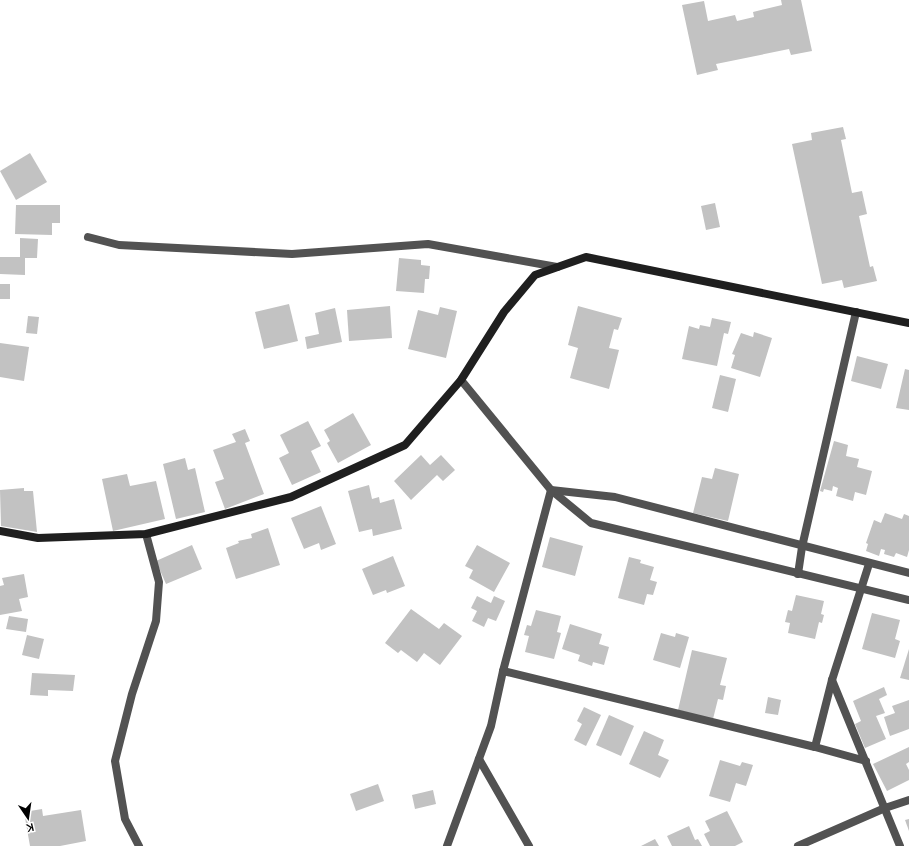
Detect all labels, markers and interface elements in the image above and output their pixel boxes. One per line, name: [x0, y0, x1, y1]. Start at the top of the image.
north arrow: [8, 798, 48, 838]
text: K: [24, 819, 35, 836]

